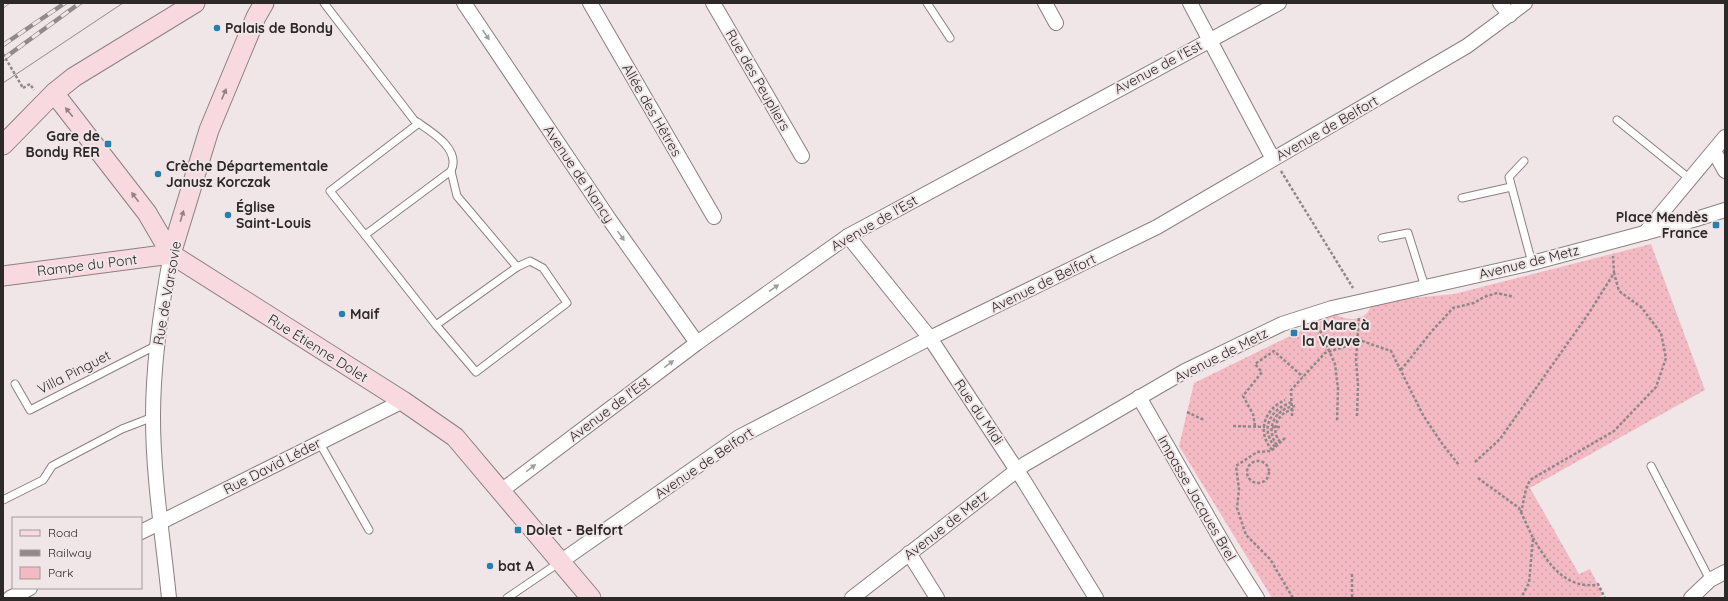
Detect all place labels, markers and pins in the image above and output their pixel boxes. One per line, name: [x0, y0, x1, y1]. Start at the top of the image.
place label: Palais de Bondy: [225, 19, 333, 37]
marker: Palais de Bondy: [212, 23, 222, 33]
place label: Gare de Bondy RER: [26, 127, 100, 161]
marker: Gare de Bondy RER: [103, 139, 113, 149]
place label: Crèche Départementale Janusz Korczak: [166, 157, 328, 191]
marker: Crèche Départementale Janusz Korczak: [153, 169, 163, 179]
place label: Église Saint-Louis: [236, 198, 311, 232]
place label: Place Mendès France: [1616, 208, 1708, 242]
marker: Église Saint-Louis: [223, 210, 233, 220]
marker: Place Mendès France: [1711, 220, 1721, 230]
place label: Maif: [350, 305, 381, 323]
marker: Maif: [337, 309, 347, 319]
place label: La Mare à la Veuve: [1302, 316, 1370, 350]
marker: La Mare à la Veuve: [1289, 328, 1299, 338]
place label: Dolet - Belfort: [526, 521, 624, 539]
marker: Dolet - Belfort: [513, 525, 523, 535]
place label: bat A: [498, 557, 534, 575]
marker: bat A: [485, 561, 495, 571]

